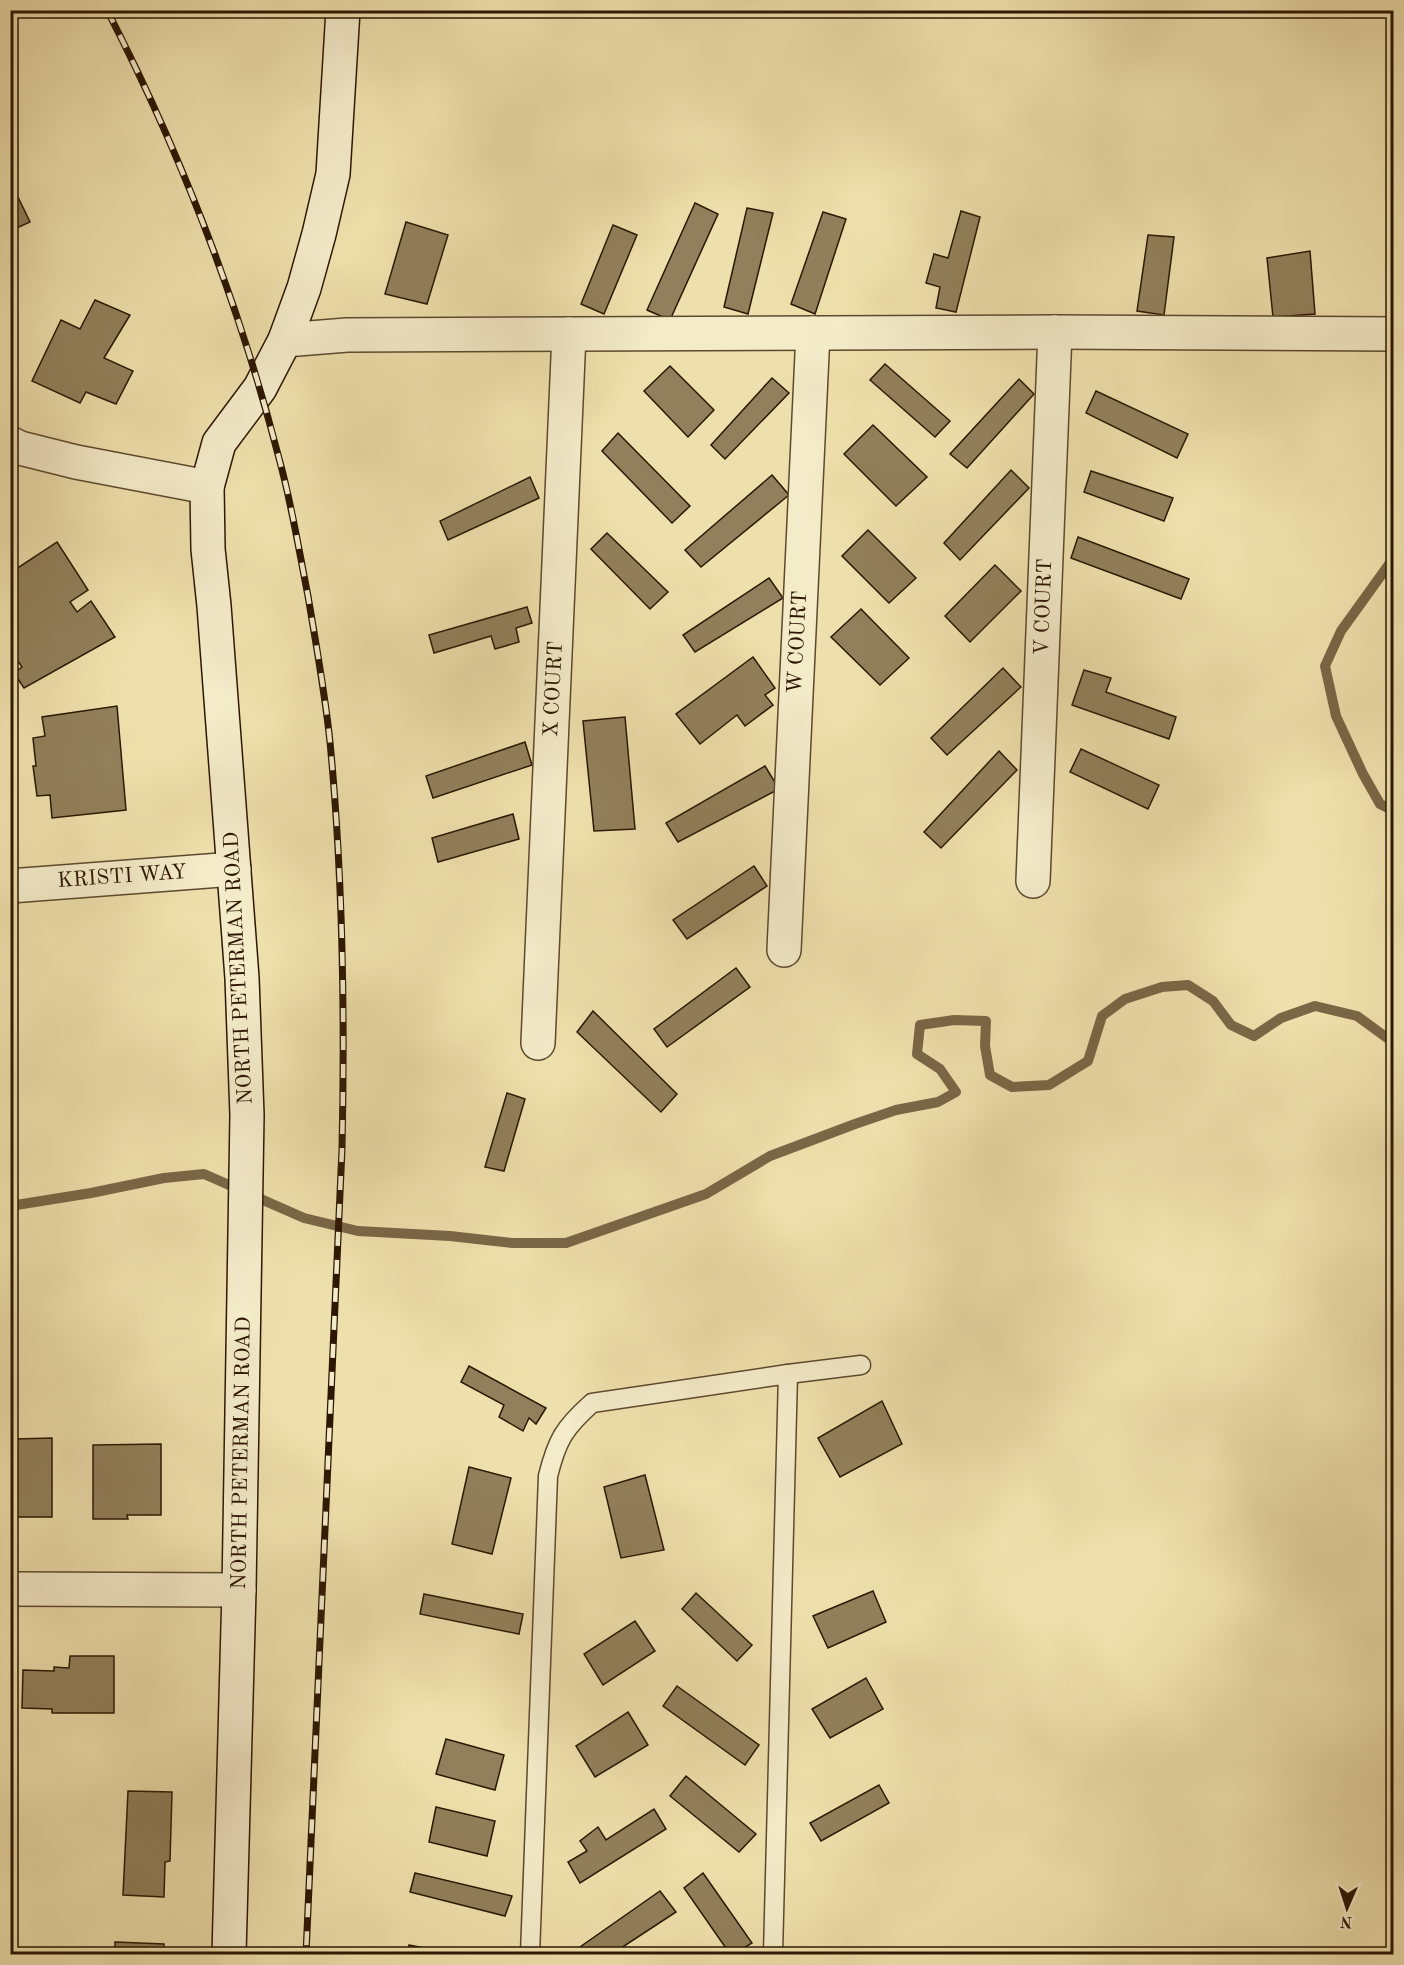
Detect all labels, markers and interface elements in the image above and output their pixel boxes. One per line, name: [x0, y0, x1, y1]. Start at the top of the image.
street label: V COURT: [1032, 558, 1056, 656]
street label: W COURT: [785, 590, 811, 694]
street label: X COURT: [541, 640, 567, 738]
street label: NORTH PETERMAN ROAD: [221, 831, 257, 1105]
street label: KRISTI WAY: [57, 862, 187, 892]
street label: NORTH PETERMAN ROAD: [229, 1316, 255, 1590]
north arrow: [1317, 1878, 1377, 1938]
text: N: [1339, 1913, 1353, 1929]

